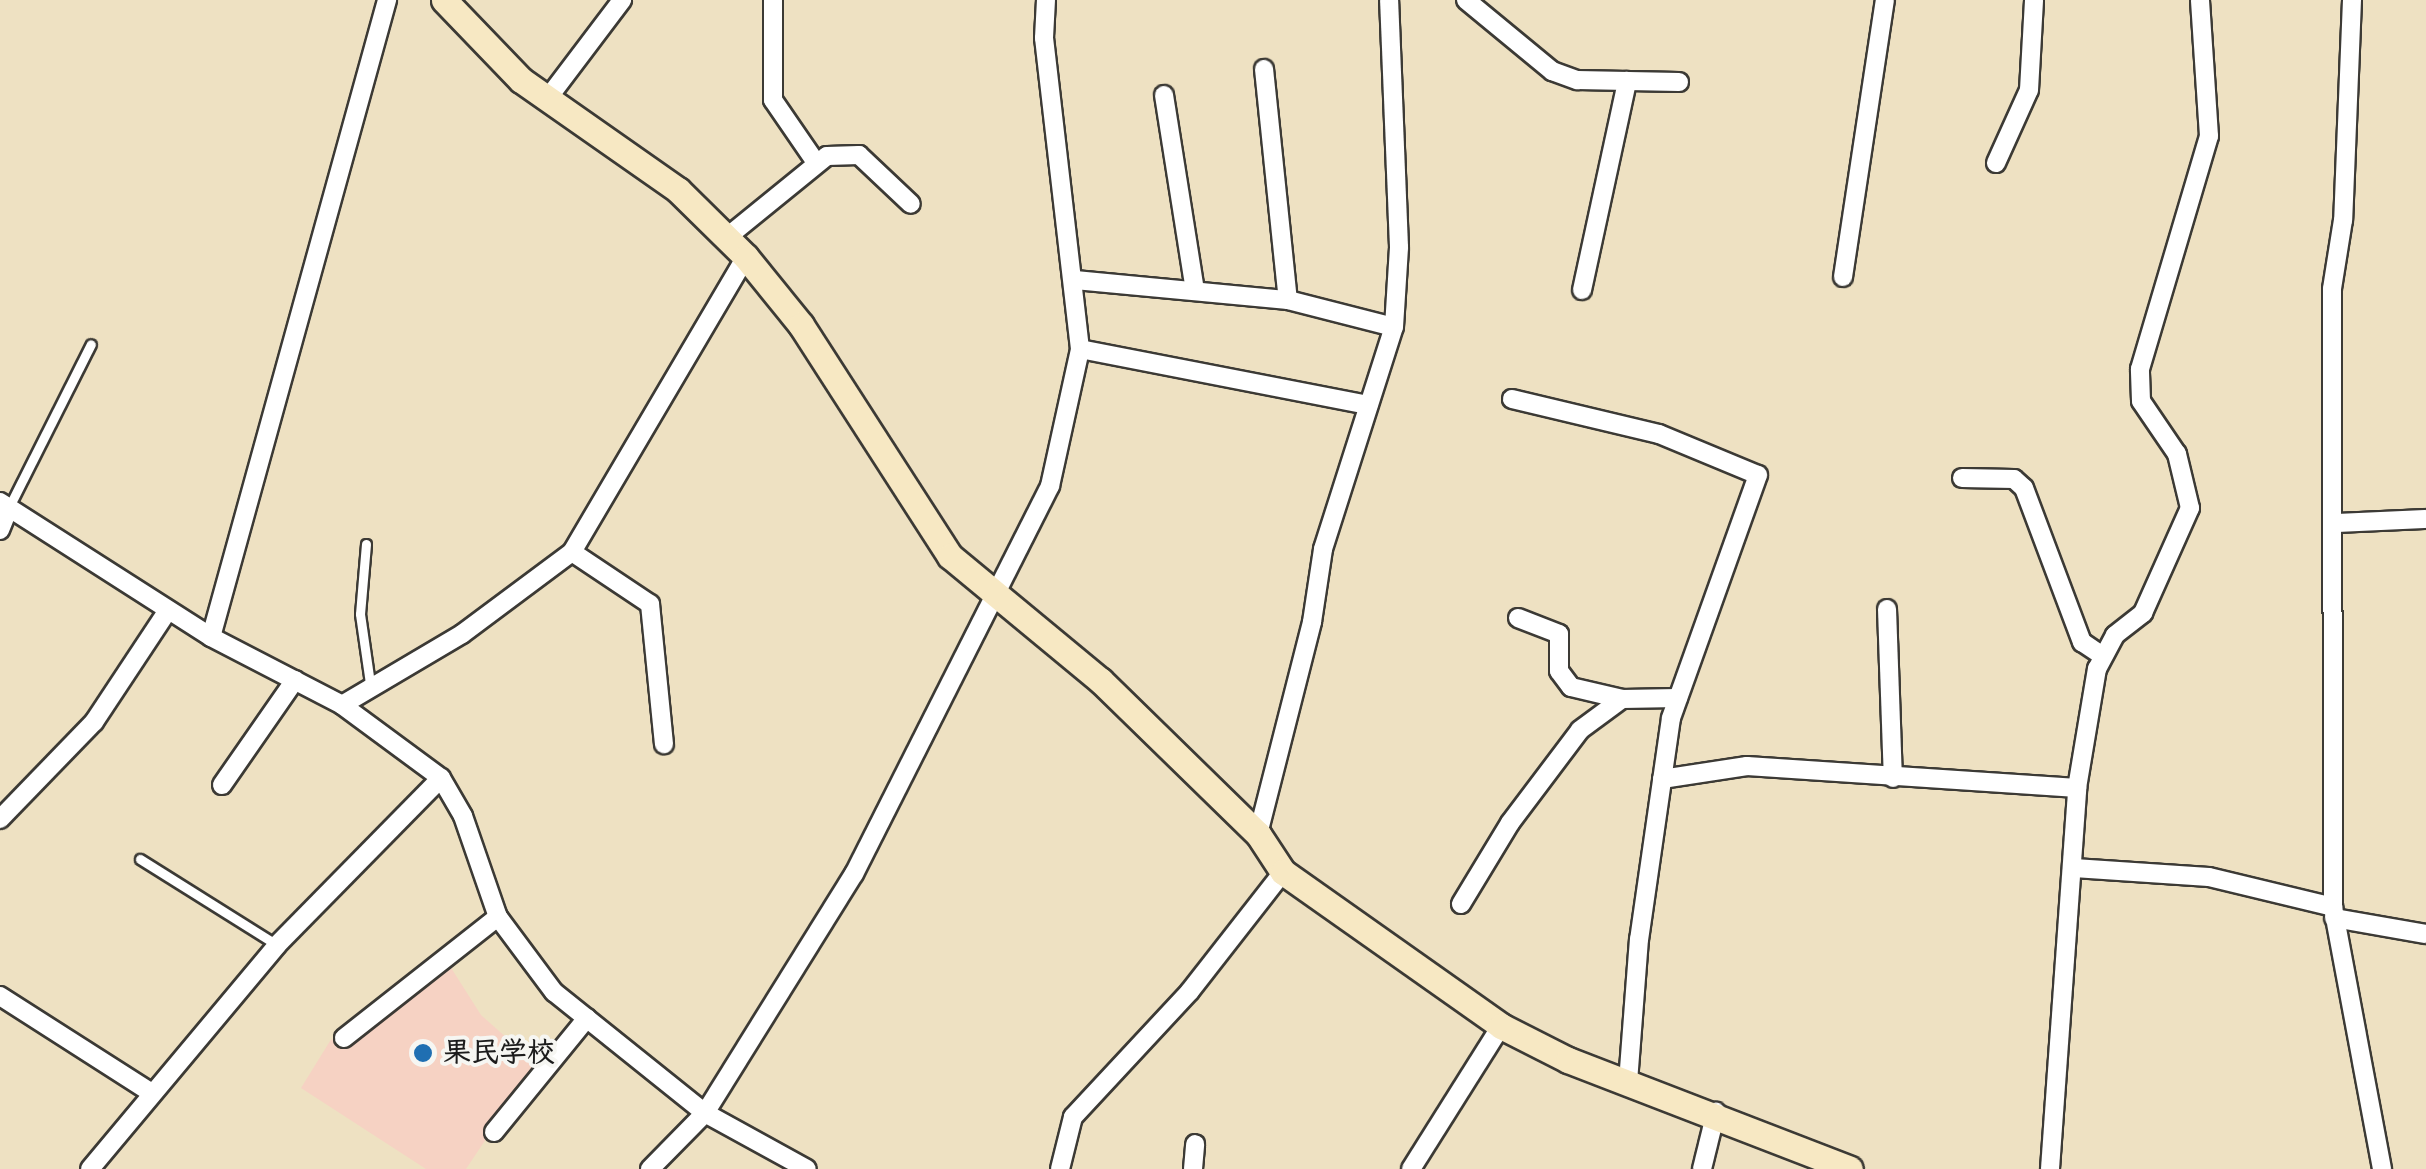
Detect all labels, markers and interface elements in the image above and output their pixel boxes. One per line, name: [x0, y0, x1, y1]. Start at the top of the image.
place label: 果民学校: [443, 1036, 555, 1070]
marker: 果民学校: [412, 1042, 434, 1064]

